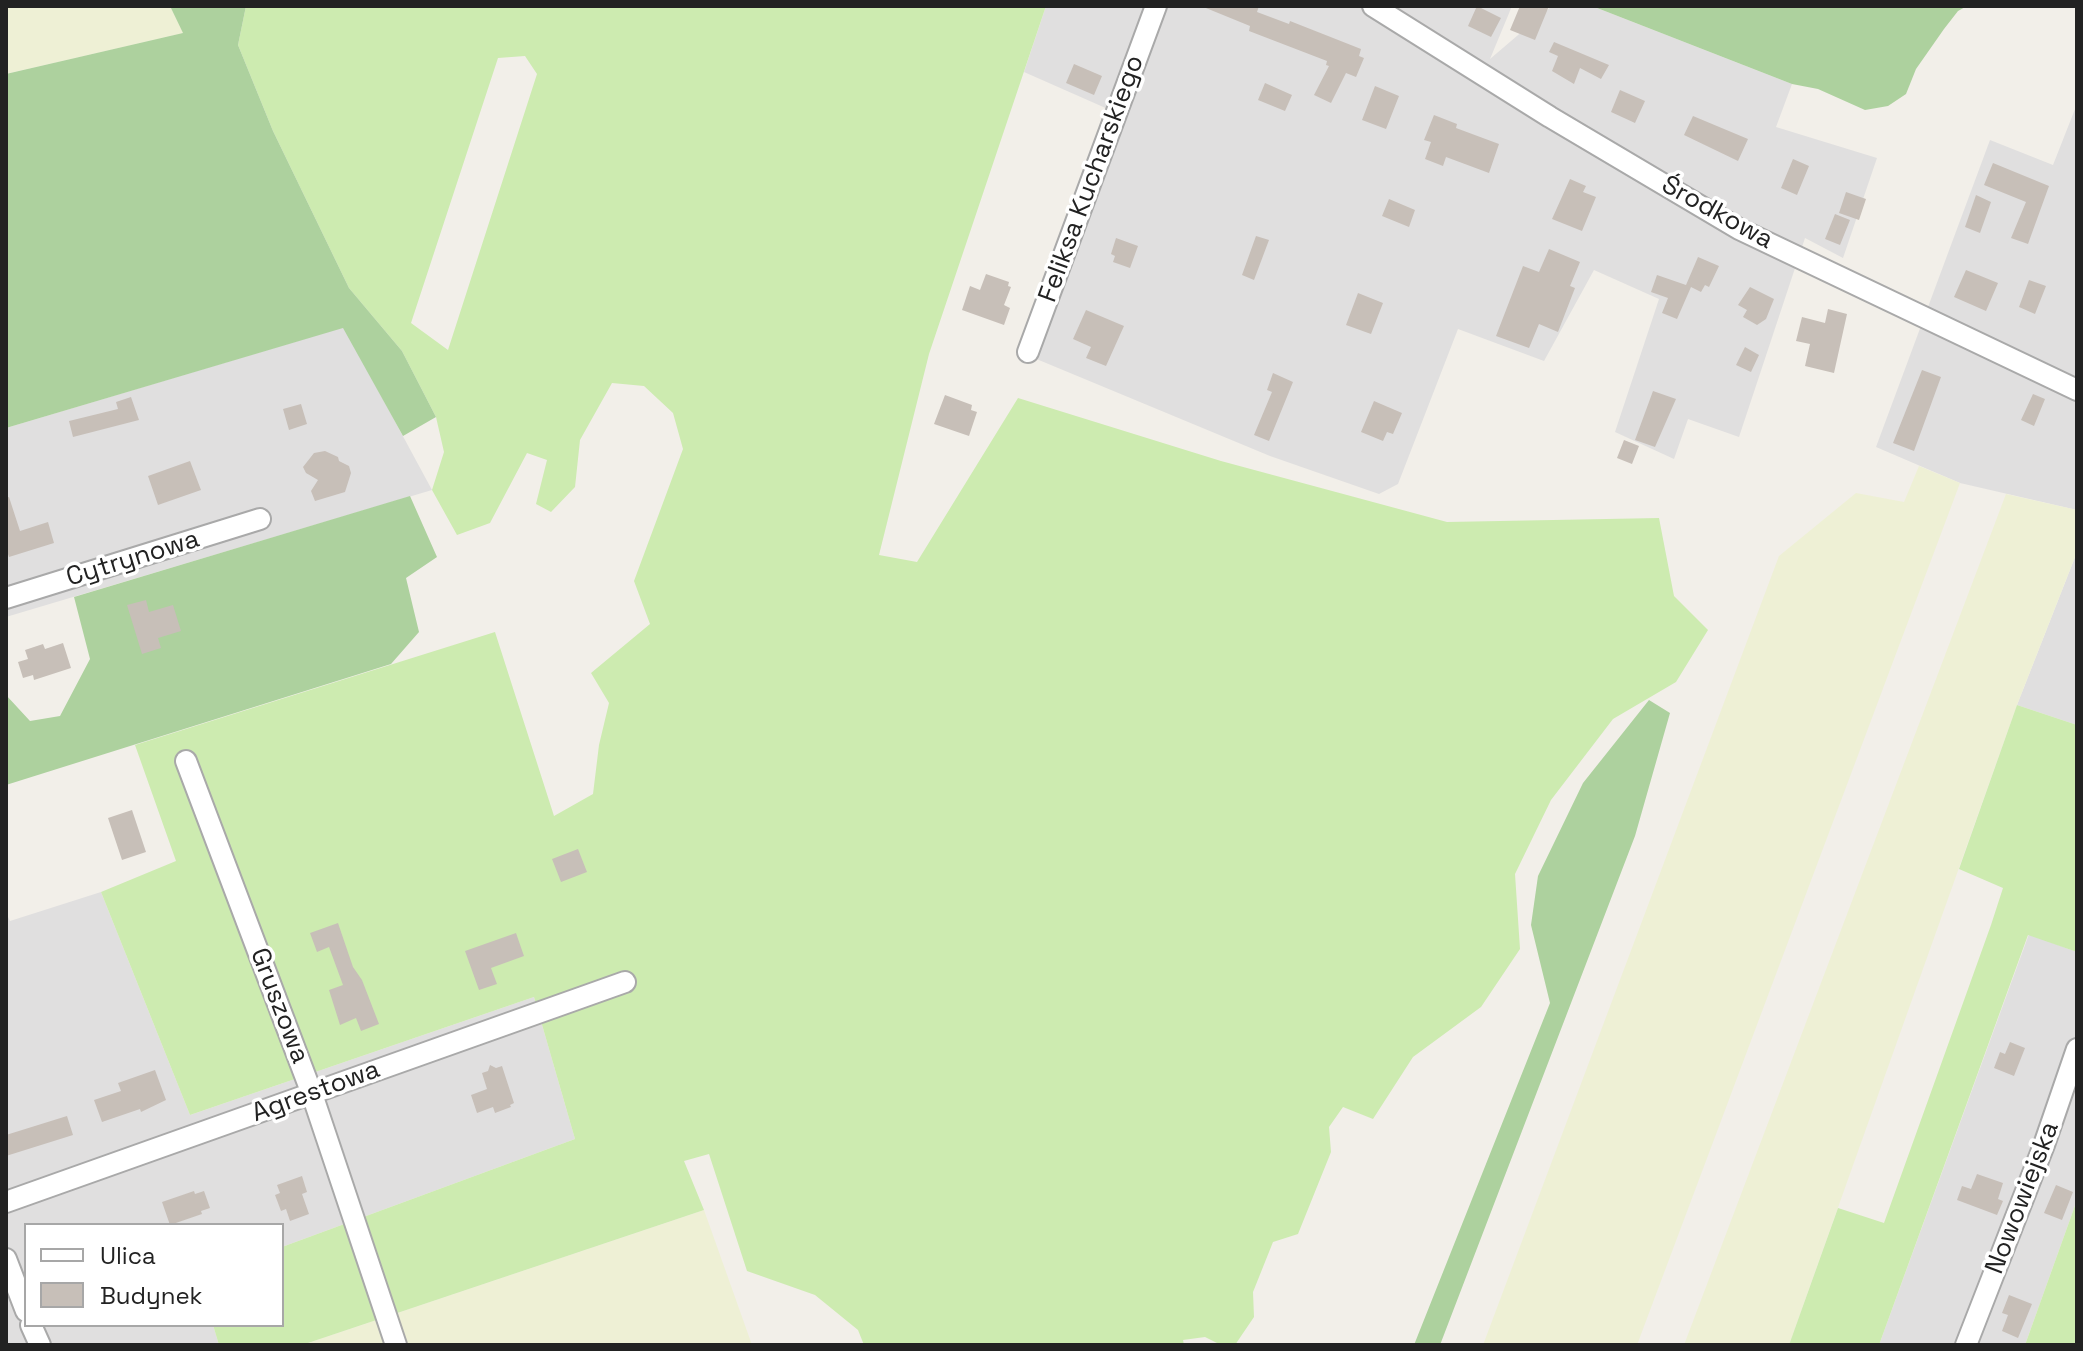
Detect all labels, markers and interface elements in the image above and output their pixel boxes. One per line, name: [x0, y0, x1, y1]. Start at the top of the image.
street label: Feliksa Kucharskiego: [1033, 51, 1151, 307]
street label: Środkowa: [1656, 170, 1778, 256]
street label: Cytrynowa: [63, 524, 203, 594]
street label: Gruszowa: [243, 944, 315, 1068]
street label: Agrestowa: [248, 1054, 384, 1130]
street label: Nowowiejska: [1980, 1117, 2066, 1279]
legend: [24, 1223, 284, 1327]
text: Ulica: [100, 1240, 156, 1271]
text: Budynek: [100, 1280, 203, 1311]

